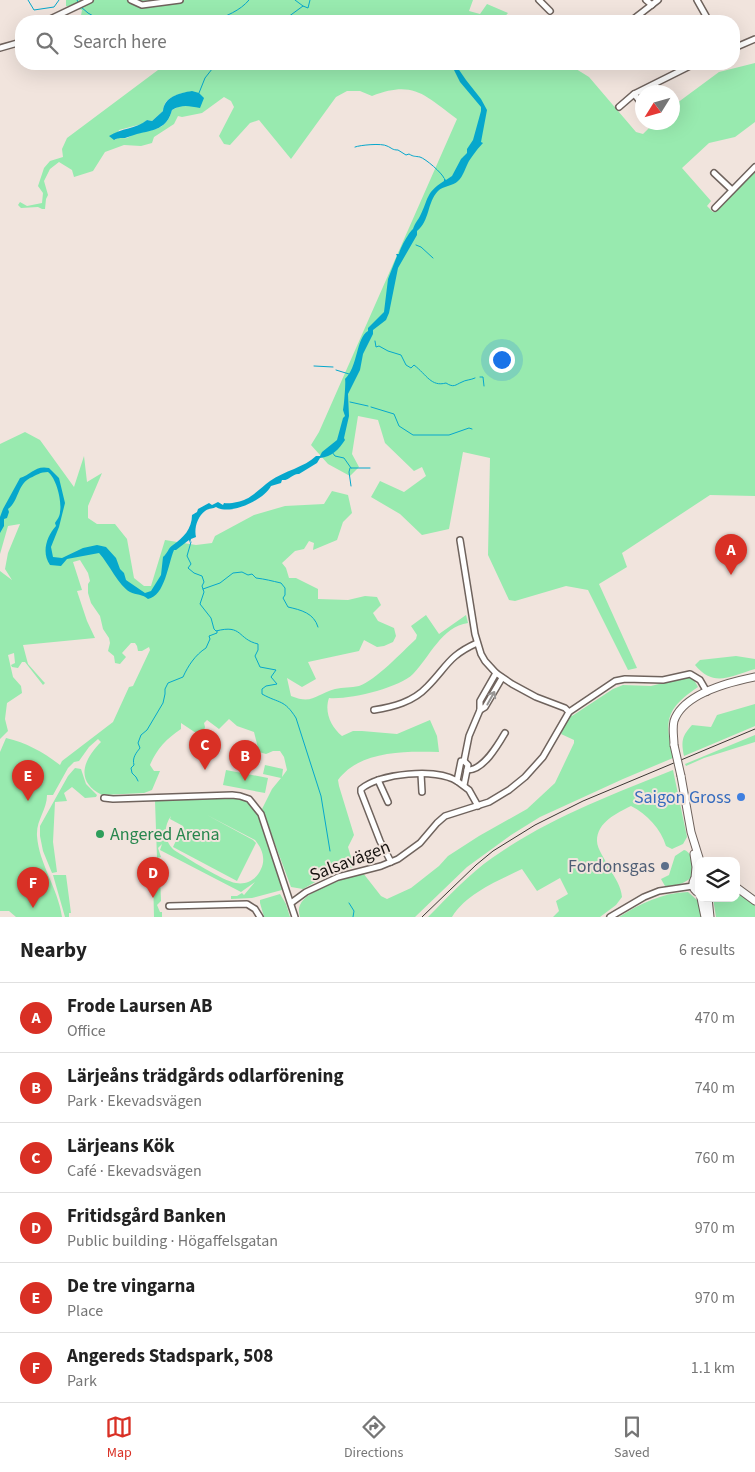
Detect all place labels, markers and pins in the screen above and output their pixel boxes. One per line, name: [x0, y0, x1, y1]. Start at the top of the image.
pin: A: [715, 534, 747, 575]
pin: C: [189, 729, 221, 770]
pin: B: [229, 740, 261, 781]
pin: E: [12, 760, 44, 801]
place label: Saigon Gross: [634, 785, 731, 810]
marker: Saigon Gross: [735, 791, 747, 803]
place label: Angered Arena: [110, 822, 220, 847]
marker: Angered Arena: [94, 828, 106, 840]
place label: Fordonsgas: [568, 854, 655, 879]
pin: D: [137, 857, 169, 898]
marker: Fordonsgas: [659, 860, 671, 872]
pin: F: [17, 867, 49, 908]

